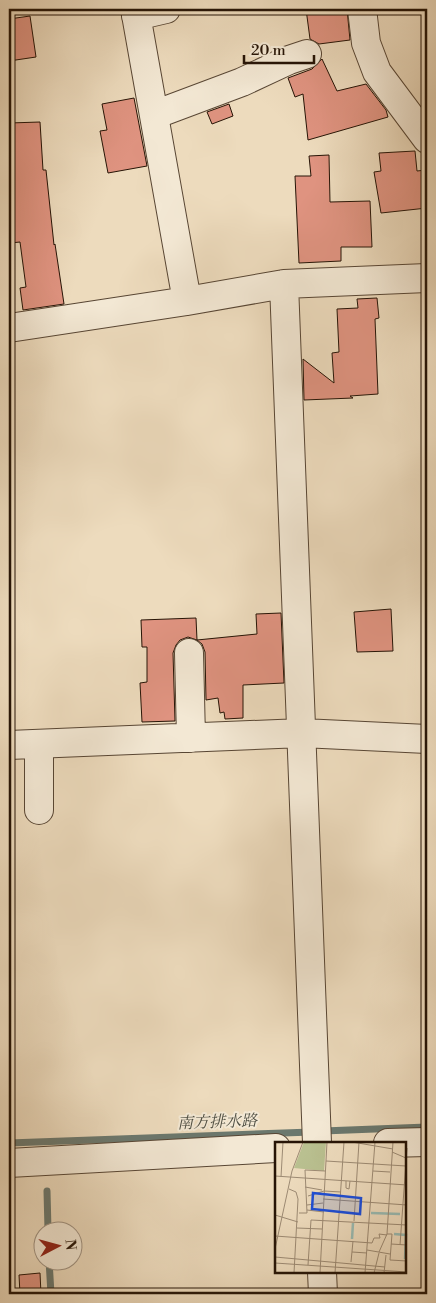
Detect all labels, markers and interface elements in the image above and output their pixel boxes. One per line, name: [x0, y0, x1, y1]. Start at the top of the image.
scale bar: [244, 32, 314, 64]
text: 20 m: [251, 41, 286, 60]
water label: 南方排水路: [177, 1111, 258, 1133]
inset map: [275, 1142, 406, 1273]
north arrow: [32, 1220, 82, 1270]
text: N: [60, 1238, 79, 1251]

